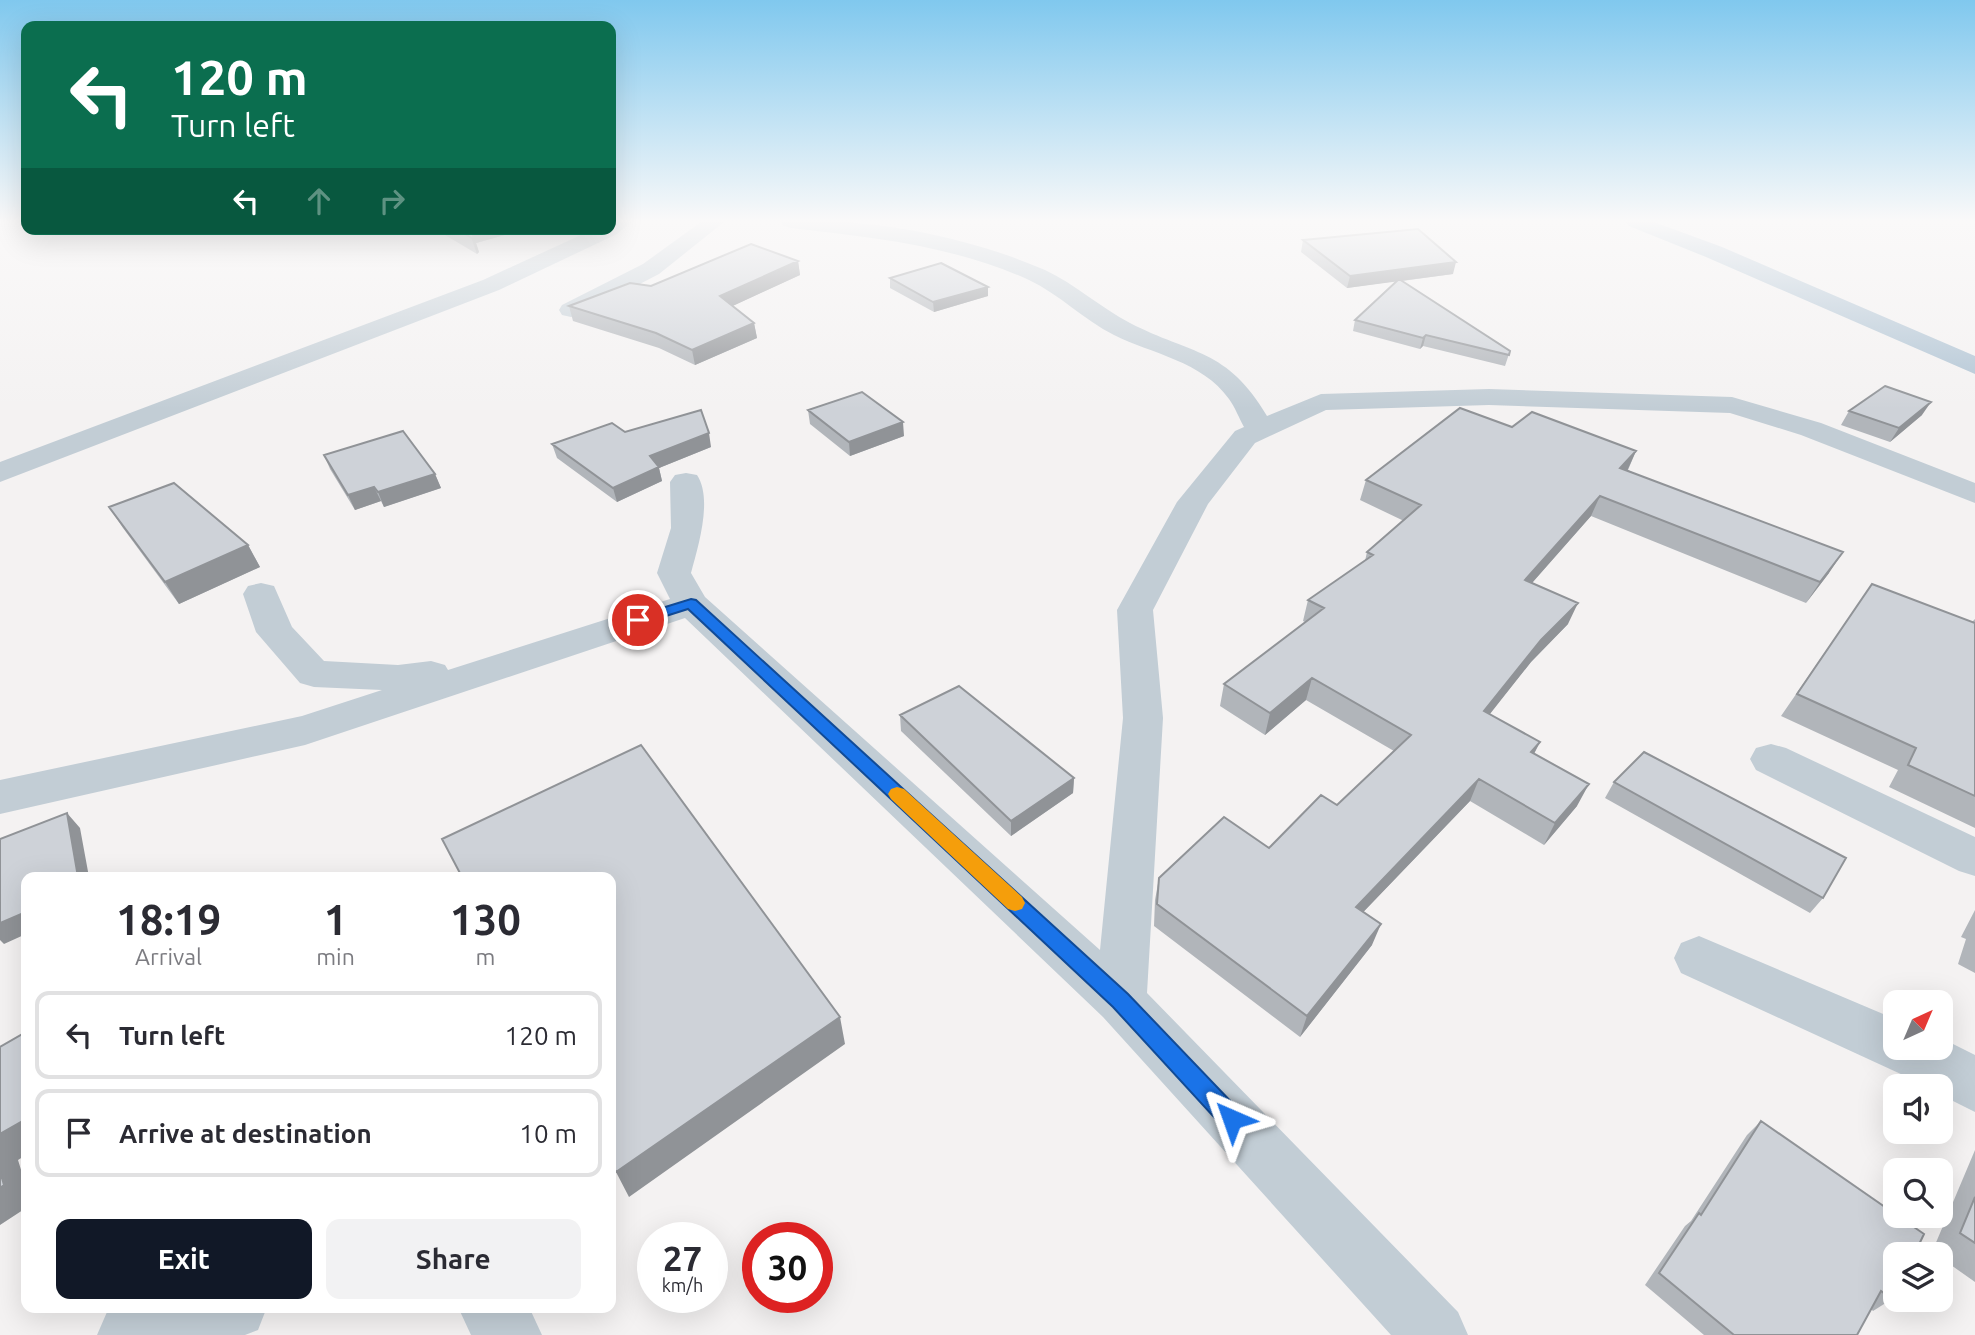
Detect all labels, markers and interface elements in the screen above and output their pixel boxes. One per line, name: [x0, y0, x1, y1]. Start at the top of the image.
icon: left: [56, 49, 147, 140]
text: 120 m: [171, 49, 308, 104]
text: Turn left: [171, 107, 295, 143]
icon: left: [227, 182, 265, 220]
icon: ahead: [300, 182, 338, 220]
icon: right: [373, 182, 411, 220]
pin: [608, 590, 668, 650]
icon: arrive: [619, 601, 657, 639]
text: 18:19: [116, 896, 221, 943]
text: 1: [324, 896, 347, 943]
text: 130: [450, 896, 521, 943]
text: Arrival: [135, 944, 202, 969]
text: min: [316, 944, 355, 969]
text: m: [475, 944, 495, 969]
north arrow: [1883, 990, 1953, 1060]
map controls: [1883, 990, 1953, 1312]
icon: left: [60, 1016, 98, 1054]
text: Turn left: [119, 1021, 225, 1050]
text: 120 m: [505, 1021, 577, 1050]
button: sound: [1883, 1074, 1953, 1144]
position arrow: [1195, 1082, 1269, 1156]
icon: arrive: [60, 1114, 98, 1152]
text: Arrive at destination: [119, 1119, 372, 1148]
text: 10 m: [519, 1119, 577, 1148]
button: search: [1883, 1158, 1953, 1228]
button: Exit: [56, 1219, 312, 1299]
button: Share: [326, 1219, 581, 1299]
speed limit sign: 30: [742, 1222, 833, 1313]
text: 27: [663, 1238, 702, 1278]
button: layers: [1883, 1242, 1953, 1312]
text: km/h: [662, 1275, 703, 1295]

